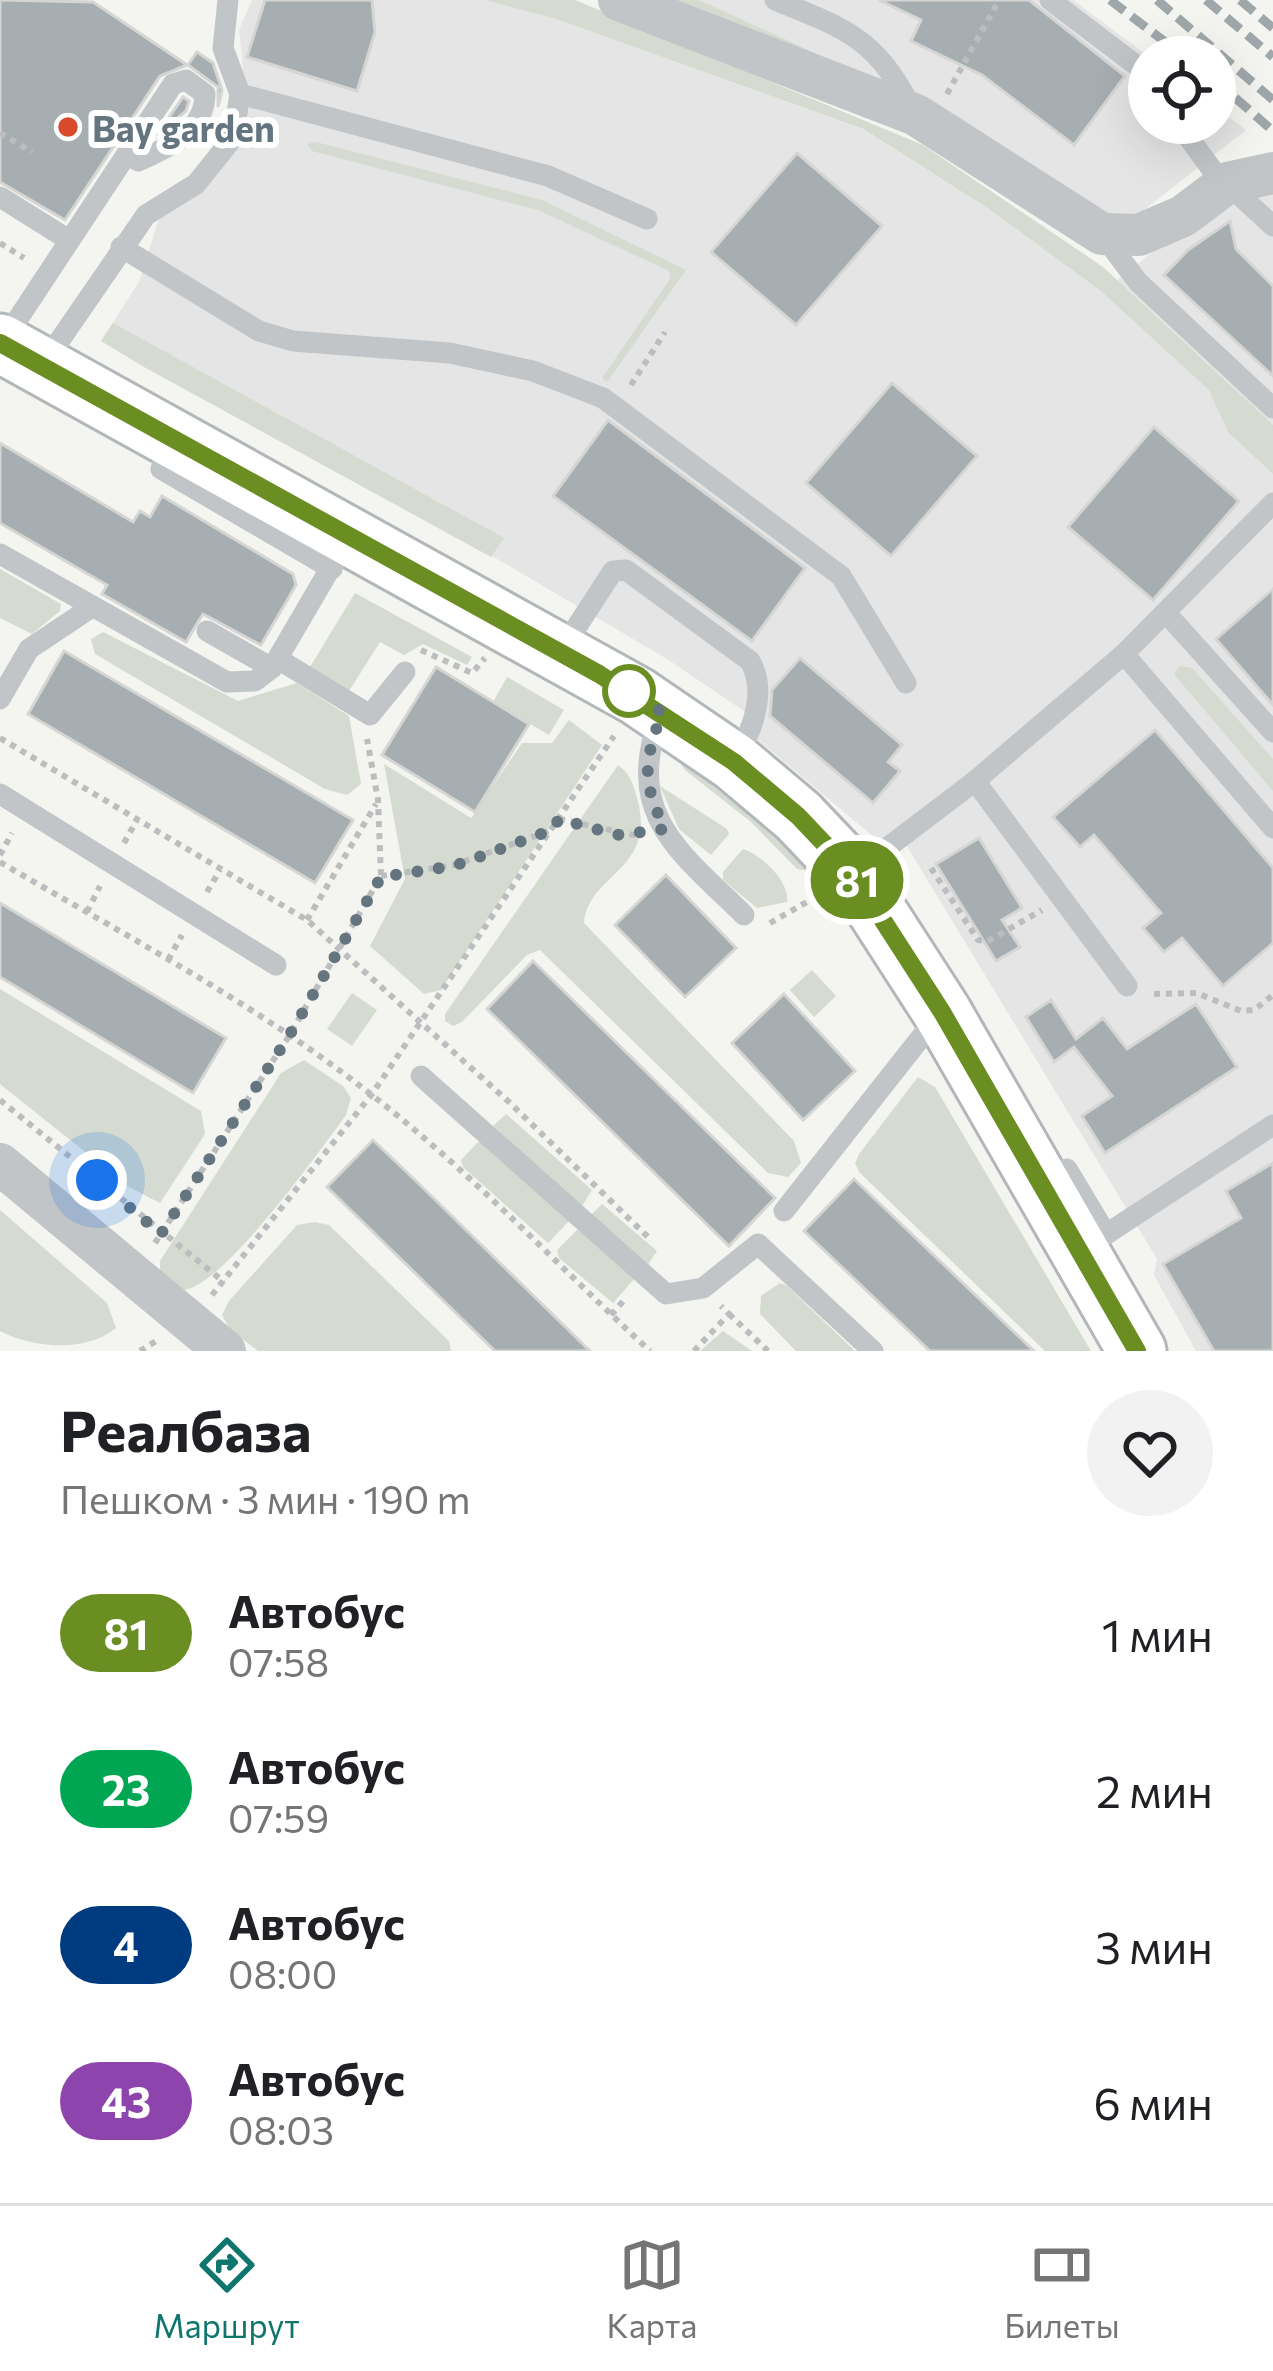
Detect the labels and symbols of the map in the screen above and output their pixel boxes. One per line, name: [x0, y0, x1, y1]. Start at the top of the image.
place label: Bay garden: [92, 105, 275, 149]
marker: Bay garden: [55, 114, 81, 140]
unlabelled marker: [604, 666, 654, 716]
line badge: 81: [803, 841, 911, 919]
your location: [67, 1150, 127, 1210]

